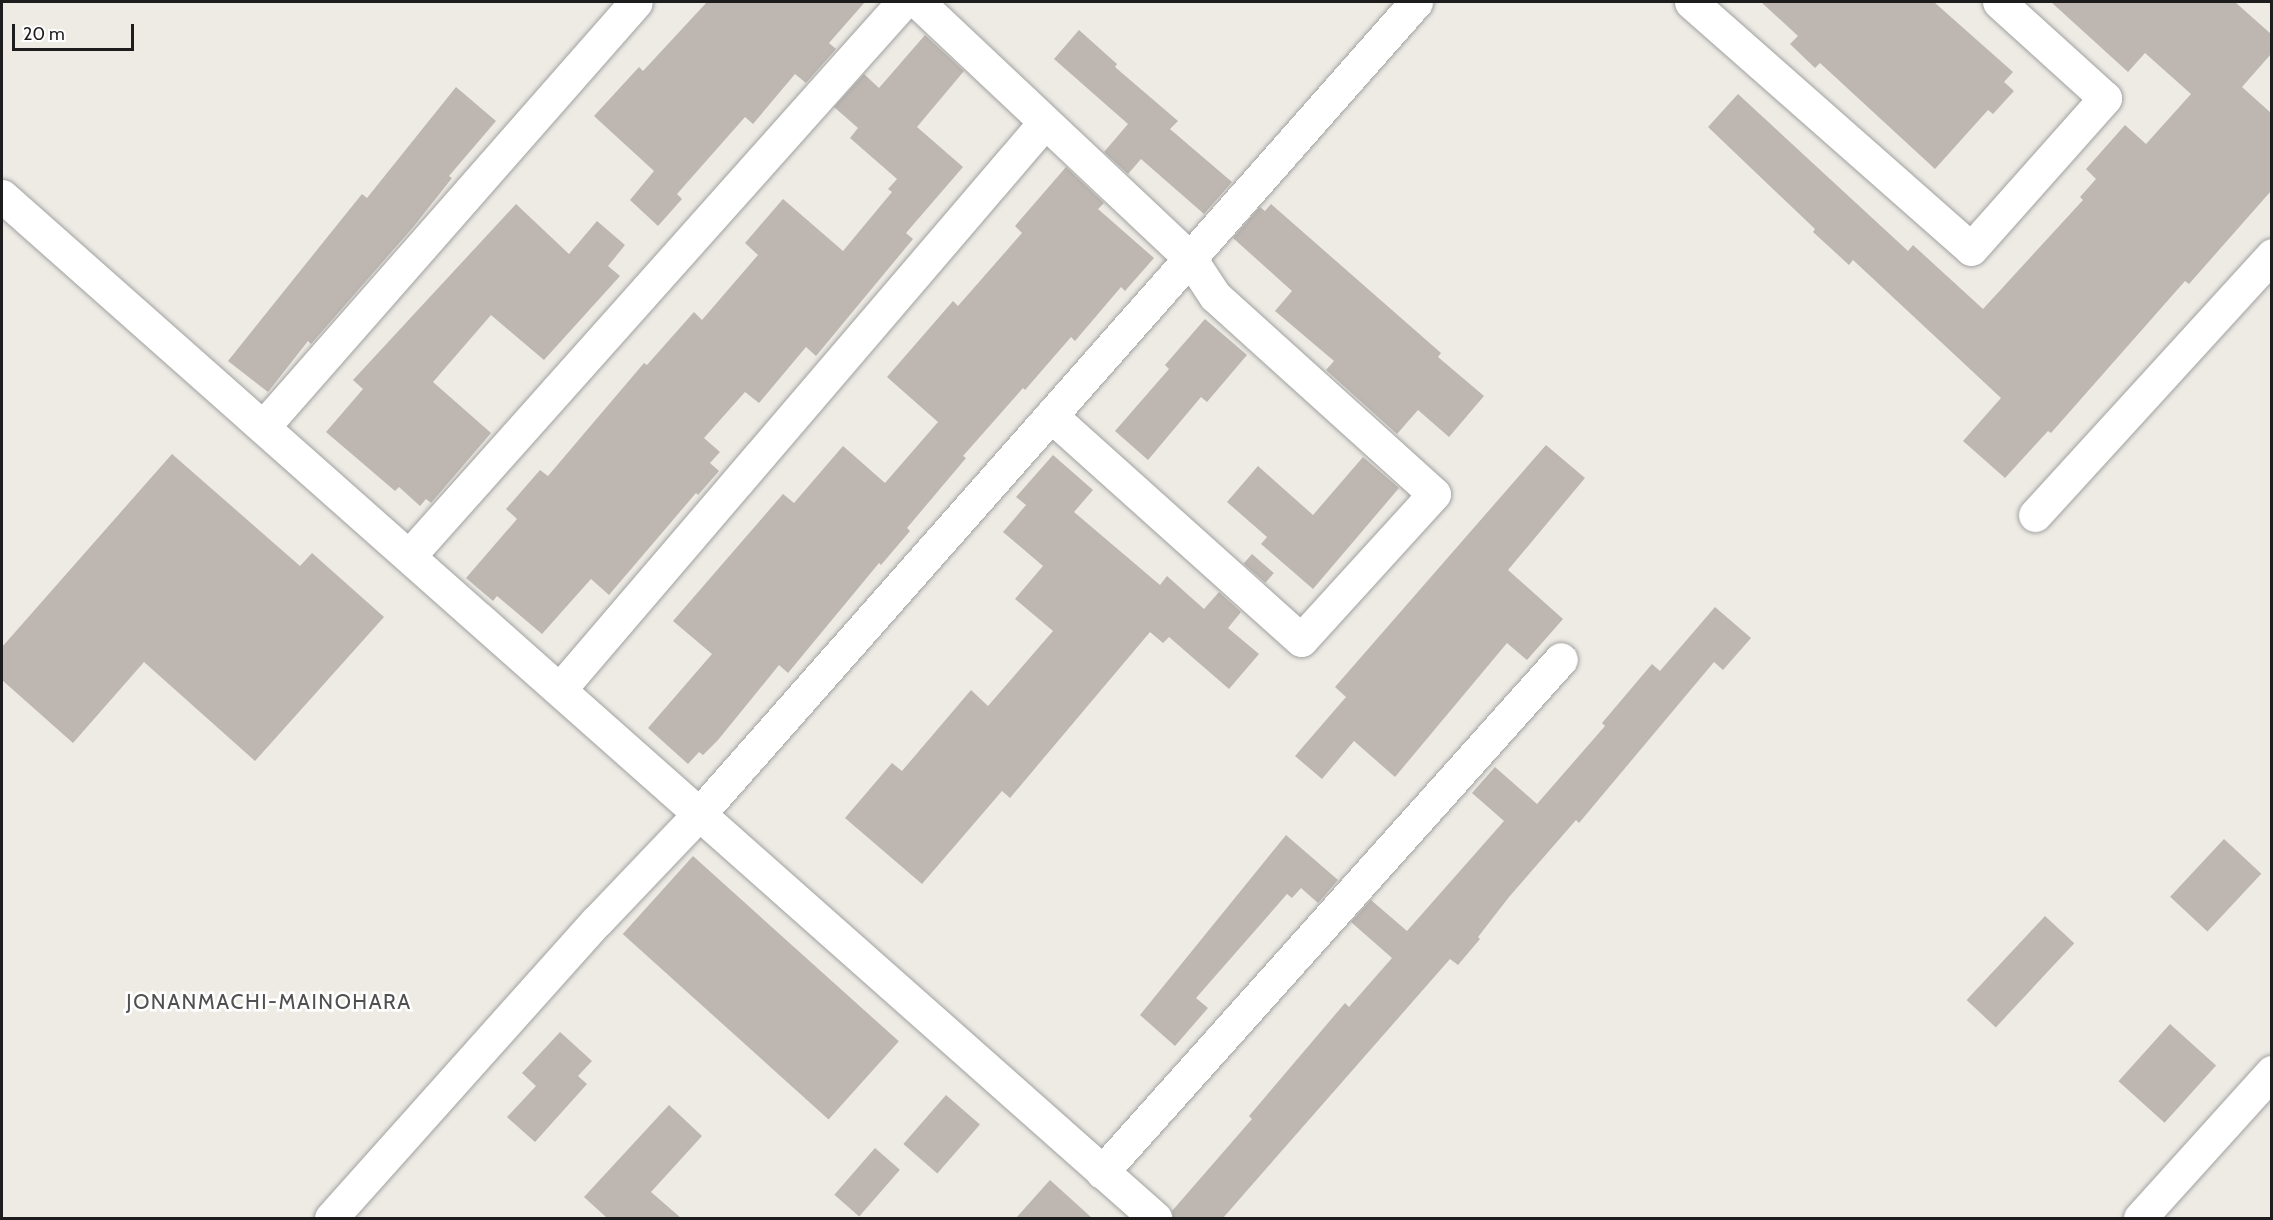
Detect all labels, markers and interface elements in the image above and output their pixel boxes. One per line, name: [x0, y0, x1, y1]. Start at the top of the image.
scale bar: [15, 12, 136, 50]
text: 20 m: [23, 23, 65, 45]
district label: JONANMACHI-MAINOHARA: [126, 989, 412, 1015]

